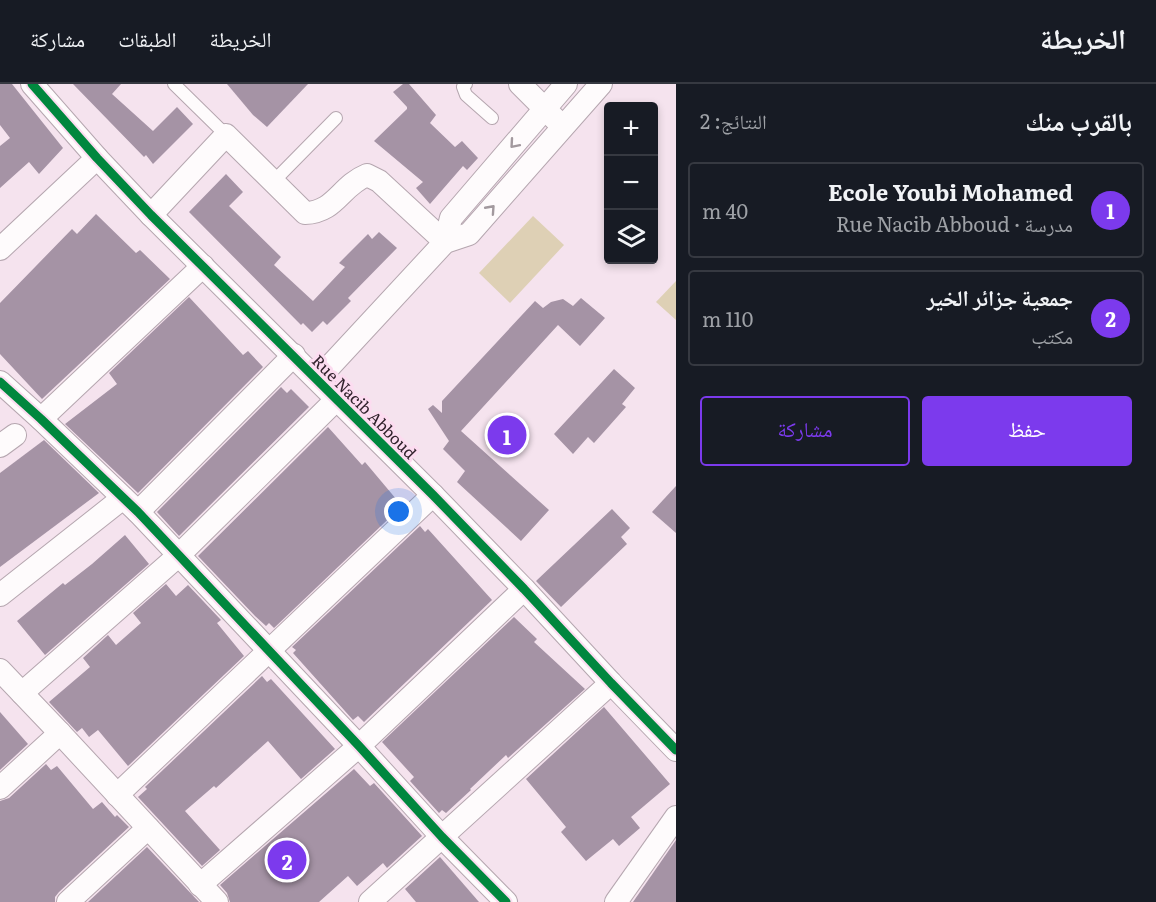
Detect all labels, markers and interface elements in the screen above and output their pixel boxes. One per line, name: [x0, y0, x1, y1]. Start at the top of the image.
text: الخريطة: [1040, 16, 1126, 58]
text: مشاركة: [30, 22, 85, 53]
text: الطبقات: [118, 22, 177, 53]
text: الخريطة: [210, 22, 271, 53]
text: بالقرب منك: [1025, 100, 1132, 139]
map controls: [604, 102, 658, 264]
button: +: [604, 102, 658, 156]
text: النتائج: 2: [700, 105, 767, 135]
one-way arrow: [511, 137, 522, 148]
button: −: [604, 156, 658, 210]
text: Ecole Youbi Mohamed: [828, 175, 1073, 208]
text: 40 m: [702, 195, 748, 225]
text: 1: [1106, 195, 1115, 225]
one-way arrow: [484, 205, 495, 216]
text: مدرسة · Rue Nacib Abboud: [836, 208, 1073, 238]
button: layers: [604, 210, 658, 264]
text: جمعية جزائر الخير: [927, 280, 1073, 313]
text: 110 m: [702, 303, 753, 333]
text: 2: [1105, 303, 1116, 333]
text: مكتب: [1031, 320, 1073, 350]
street label: Rue Nacib Abboud: [307, 348, 423, 464]
button: مشاركة: [700, 396, 910, 466]
button: حفظ: [922, 396, 1132, 466]
pin: 1: [488, 412, 526, 458]
your location: [384, 497, 413, 526]
pin: 2: [268, 838, 306, 882]

